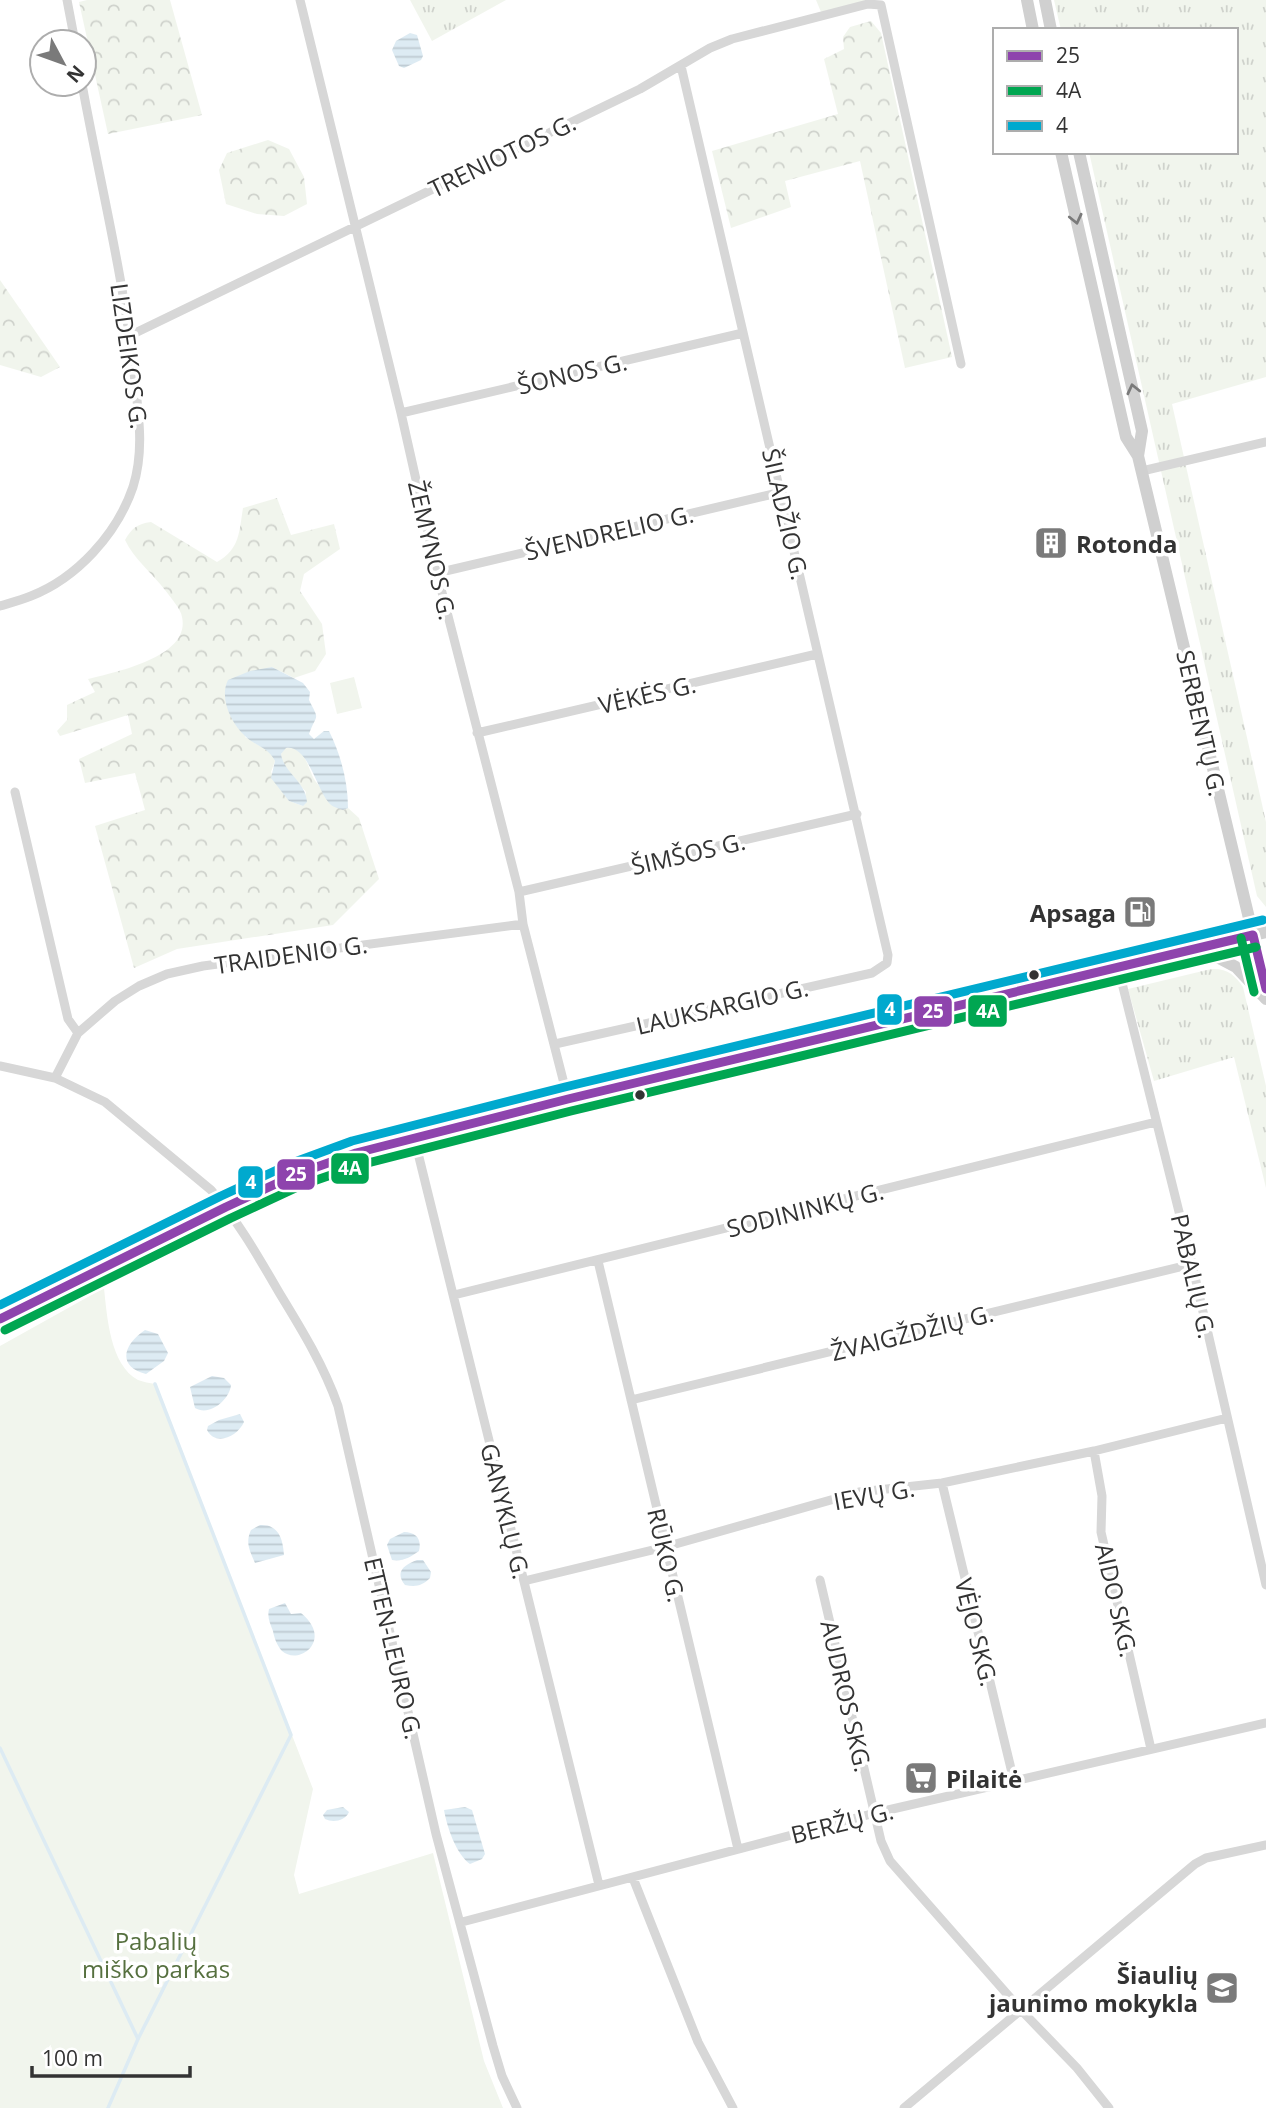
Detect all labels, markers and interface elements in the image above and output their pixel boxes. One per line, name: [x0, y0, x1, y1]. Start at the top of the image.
north arrow: [28, 28, 98, 98]
legend: [993, 28, 1238, 154]
text: 25: [1056, 41, 1080, 69]
text: N: [61, 60, 91, 89]
text: 4A: [1056, 76, 1082, 104]
street label: TRENIOTOS G.: [423, 105, 581, 205]
text: 4: [1056, 111, 1068, 139]
one-way arrow: [1068, 213, 1083, 225]
street label: LIZDEIKOS G.: [103, 281, 157, 431]
street label: ŠONOS G.: [514, 344, 630, 402]
one-way arrow: [1126, 383, 1141, 395]
street label: ŠILADŽIO G.: [755, 445, 817, 583]
street label: ŽEMYNOS G.: [401, 477, 465, 623]
street label: ŠVENDRELIO G.: [521, 497, 697, 567]
building icon: Rotonda: [1032, 524, 1070, 562]
place label: Rotonda: [1076, 527, 1177, 560]
street label: SERBENTŲ G.: [1169, 647, 1235, 799]
street label: VĖKĖS G.: [595, 667, 699, 721]
street label: ŠIMŠOS G.: [628, 824, 748, 882]
fuel station icon: Apsaga: [1121, 893, 1159, 931]
place label: Apsaga: [1030, 896, 1116, 929]
street label: TRAIDENIO G.: [212, 927, 370, 981]
unlabelled marker: [1027, 968, 1041, 982]
street label: LAUKSARGIO G.: [633, 970, 811, 1042]
line badge: 4: [876, 993, 903, 1026]
line badge: 4A: [967, 994, 1008, 1028]
line badge: 25: [913, 995, 953, 1028]
text: 4: [885, 996, 896, 1022]
text: 25: [922, 998, 944, 1024]
text: 4A: [976, 998, 1001, 1024]
unlabelled marker: [633, 1088, 647, 1102]
line badge: 4A: [330, 1152, 370, 1185]
text: 4A: [338, 1155, 363, 1181]
line badge: 25: [276, 1158, 316, 1191]
text: 25: [285, 1161, 307, 1187]
line badge: 4: [237, 1165, 264, 1199]
text: 4: [246, 1169, 257, 1195]
street label: SODININKŲ G.: [723, 1174, 887, 1244]
street label: PABALIŲ G.: [1164, 1210, 1224, 1342]
street label: ŽVAIGŽDŽIŲ G.: [827, 1296, 997, 1368]
street label: GANYKLŲ G.: [473, 1440, 539, 1582]
street label: IEVŲ G.: [831, 1471, 917, 1517]
street label: RŪKO G.: [640, 1505, 694, 1605]
street label: AIDO SKG.: [1088, 1540, 1146, 1660]
street label: ETTEN-LEURO G.: [357, 1554, 431, 1742]
street label: VĖJO SKG.: [948, 1574, 1006, 1690]
street label: AUDROS SKG.: [814, 1617, 880, 1775]
supermarket icon: Pilaitė: [902, 1759, 940, 1797]
place label: Pilaitė: [946, 1762, 1022, 1795]
street label: BERŽŲ G.: [787, 1793, 897, 1851]
park label: Pabalių miško parkas: [82, 1924, 230, 1985]
place label: Šiaulių jaunimo mokykla: [987, 1958, 1198, 2019]
school or university icon: Šiaulių jaunimo mokykla: [1203, 1969, 1241, 2007]
scale bar: [32, 2035, 189, 2078]
text: 100 m: [42, 2044, 103, 2072]

